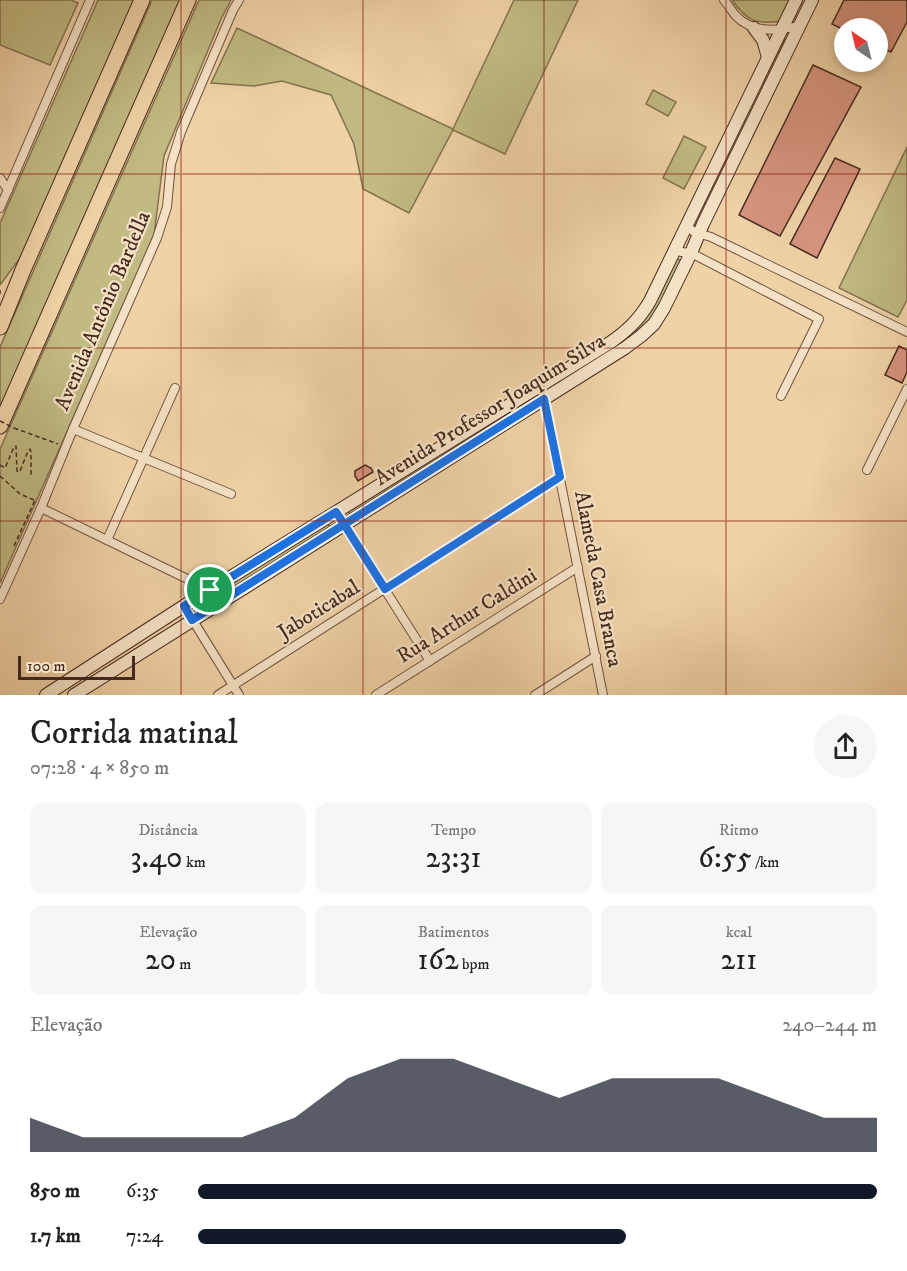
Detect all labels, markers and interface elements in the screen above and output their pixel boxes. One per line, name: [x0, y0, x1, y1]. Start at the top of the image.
north arrow: [834, 18, 888, 72]
map controls: [834, 18, 888, 72]
street label: Avenida Antônio Bardella: [49, 207, 157, 415]
street label: Avenida Professor Joaquim Silva: [370, 328, 610, 492]
street label: Alameda Casa Branca: [568, 489, 628, 669]
street label: Rua Arthur Caldini: [392, 563, 542, 669]
pin: [184, 564, 235, 615]
icon: arrive: [193, 573, 226, 606]
street label: Jaboticabal: [271, 574, 366, 646]
scale bar: [18, 653, 135, 680]
text: 100 m: [27, 656, 66, 676]
text: Corrida matinal: [30, 713, 238, 754]
button: share: [814, 715, 877, 778]
text: 07:28 · 4 × 850 m: [30, 756, 169, 781]
text: Distância: [138, 820, 198, 840]
text: Tempo: [431, 820, 476, 840]
text: Ritmo: [719, 820, 759, 840]
text: 3.40: [130, 840, 182, 877]
text: 23:31: [426, 840, 481, 877]
text: 6:55: [698, 840, 752, 877]
text: km: [182, 852, 206, 872]
text: /km: [752, 852, 779, 872]
text: Elevação: [139, 922, 197, 942]
text: Batimentos: [418, 922, 489, 942]
text: kcal: [726, 922, 752, 942]
text: 20: [145, 942, 176, 979]
text: 162: [417, 942, 459, 979]
text: 211: [720, 942, 757, 979]
text: m: [176, 954, 191, 974]
text: bpm: [459, 954, 490, 974]
text: Elevação: [30, 1013, 103, 1038]
text: 240–244 m: [782, 1013, 877, 1038]
text: 850 m: [30, 1179, 80, 1204]
text: 6:35: [126, 1179, 159, 1204]
text: 1.7 km: [30, 1224, 81, 1249]
text: 7:24: [126, 1224, 163, 1249]

